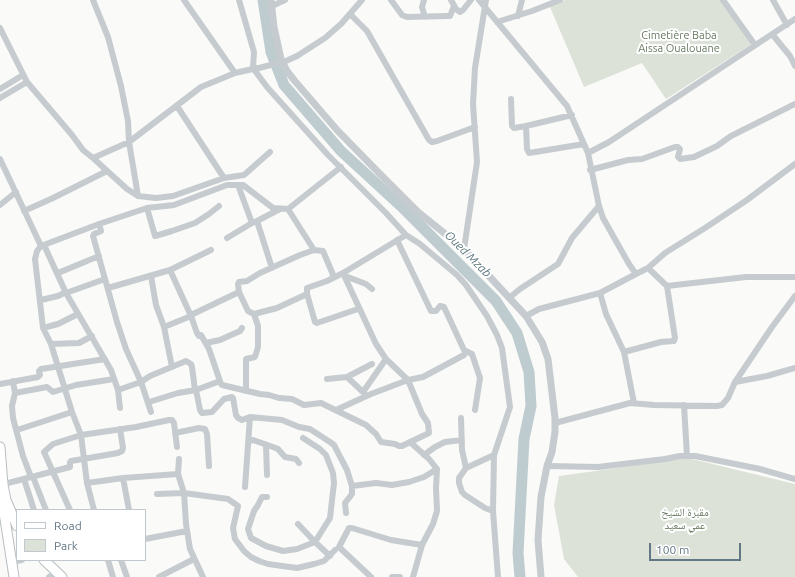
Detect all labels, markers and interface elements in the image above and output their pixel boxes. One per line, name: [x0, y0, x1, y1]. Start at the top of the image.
park label: Cimetière Baba Aissa Oualouane: [638, 28, 720, 54]
water label: Oued Mzab: [442, 228, 494, 280]
park label: مقبرة الشيخ عمي سعيد: [661, 505, 709, 531]
legend: [16, 509, 146, 561]
text: Road: [54, 519, 82, 532]
scale bar: [651, 535, 743, 561]
text: Park: [54, 539, 78, 552]
text: 100 m: [656, 543, 689, 556]

